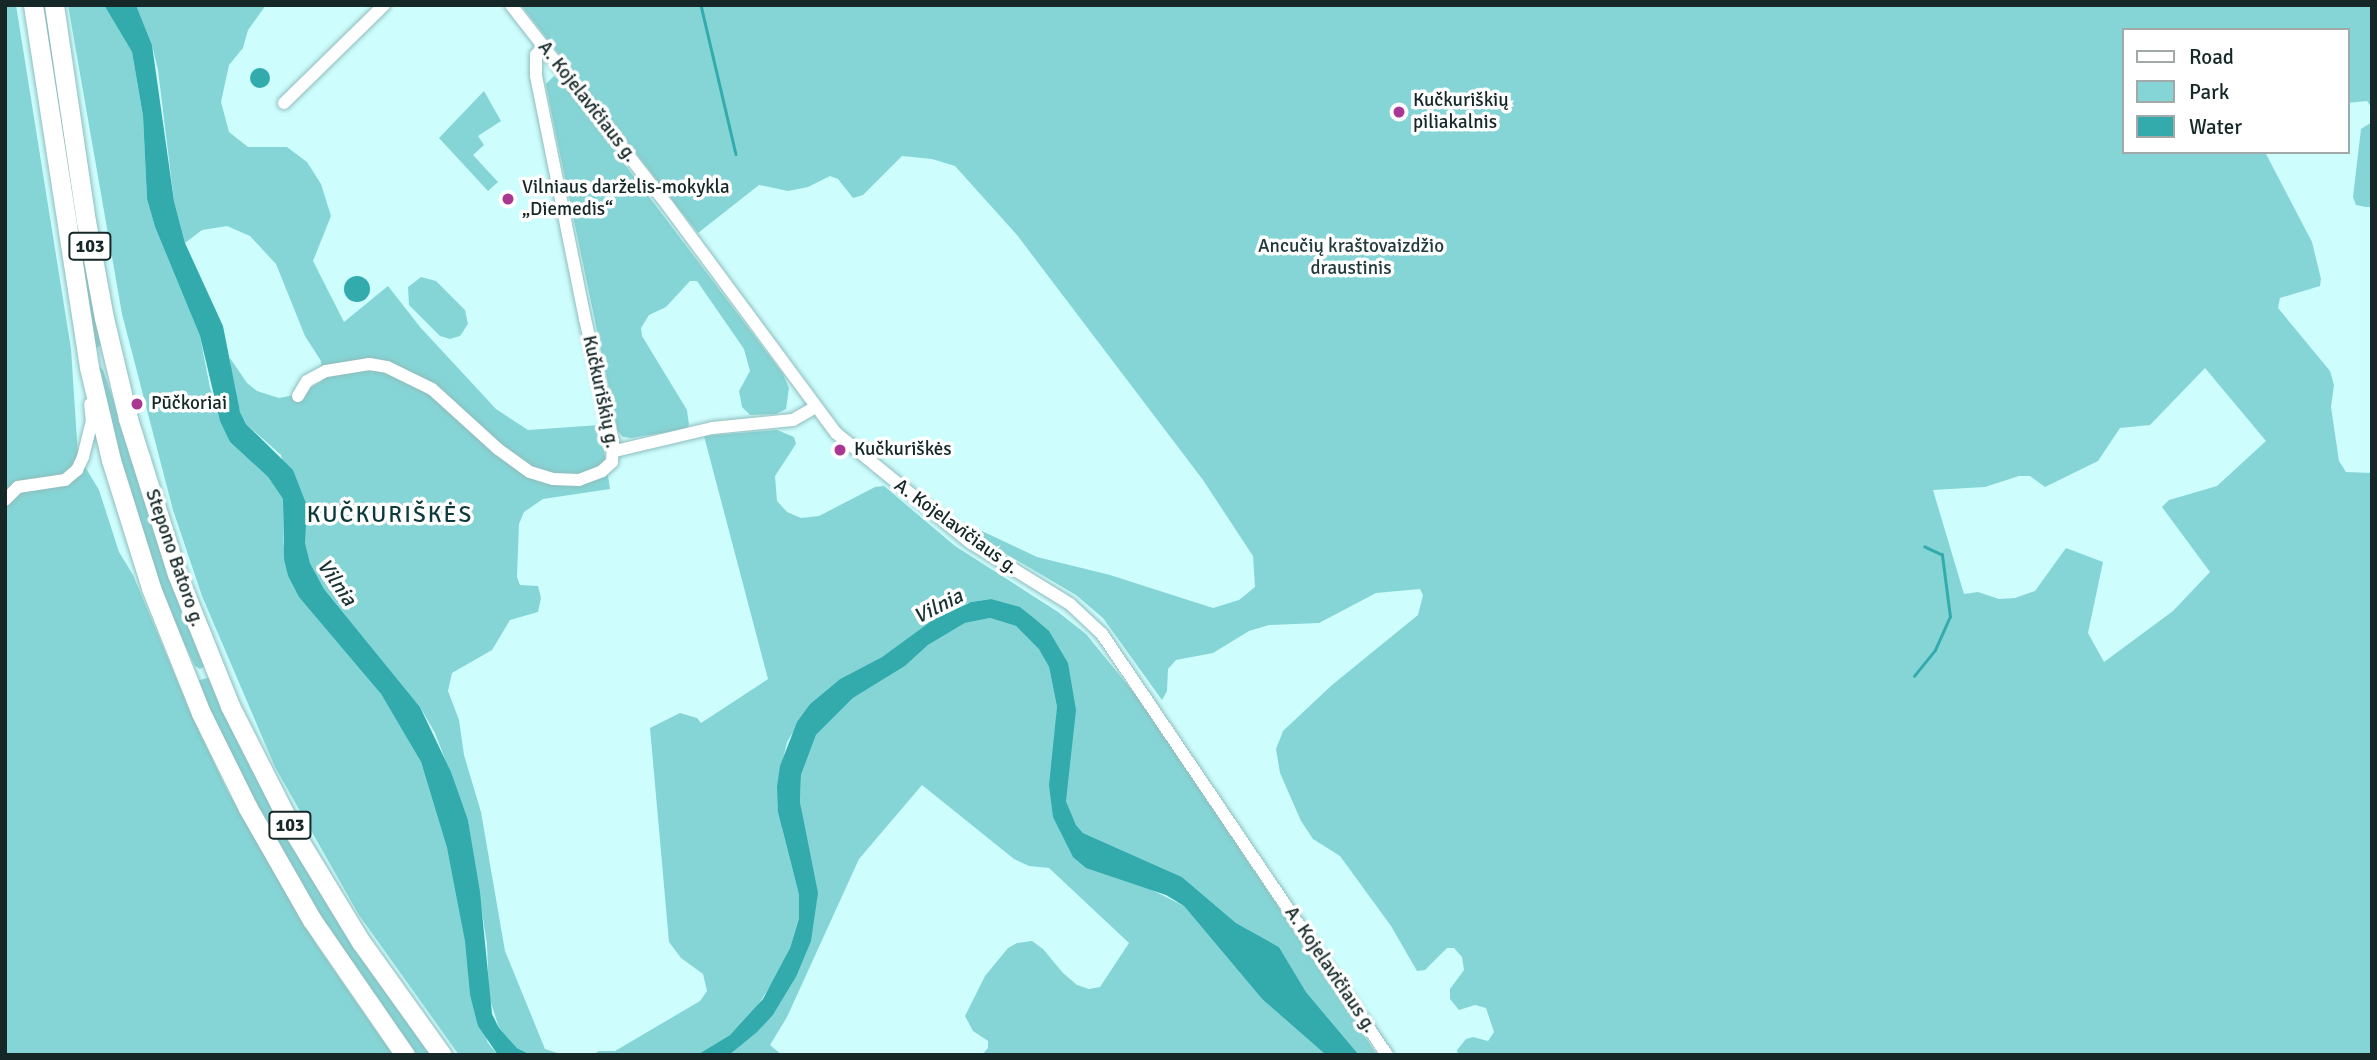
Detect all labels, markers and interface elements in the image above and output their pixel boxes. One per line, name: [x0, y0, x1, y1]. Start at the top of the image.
legend: [2122, 28, 2349, 154]
street label: A. Kojelavičiaus g.: [533, 37, 641, 167]
text: Road: [2189, 44, 2234, 70]
text: Park: [2189, 79, 2229, 105]
place label: Kučkuriškių piliakalnis: [1413, 90, 1509, 134]
marker: Kučkuriškių piliakalnis: [1391, 104, 1407, 120]
text: Water: [2189, 114, 2242, 140]
place label: Vilniaus darželis-mokykla „Diemedis“: [522, 177, 730, 221]
marker: Vilniaus darželis-mokykla „Diemedis“: [500, 191, 516, 207]
road number: 103: [67, 232, 113, 260]
park label: Ancučių kraštovaizdžio draustinis: [1258, 236, 1444, 280]
street label: Kučkuriškių g.: [577, 333, 623, 451]
place label: Pūčkoriai: [151, 393, 227, 415]
marker: Pūčkoriai: [129, 396, 145, 412]
place label: Kučkuriškės: [854, 439, 952, 461]
marker: Kučkuriškės: [832, 442, 848, 458]
street label: A. Kojelavičiaus g.: [890, 474, 1022, 580]
street label: Stepono Batoro g.: [140, 486, 208, 630]
district label: KUČKURIŠKĖS: [308, 501, 472, 529]
water label: Vilnia: [312, 554, 362, 610]
water label: Vilnia: [909, 583, 967, 629]
road number: 103: [267, 810, 313, 840]
street label: A. Kojelavičiaus g.: [1279, 902, 1381, 1038]

